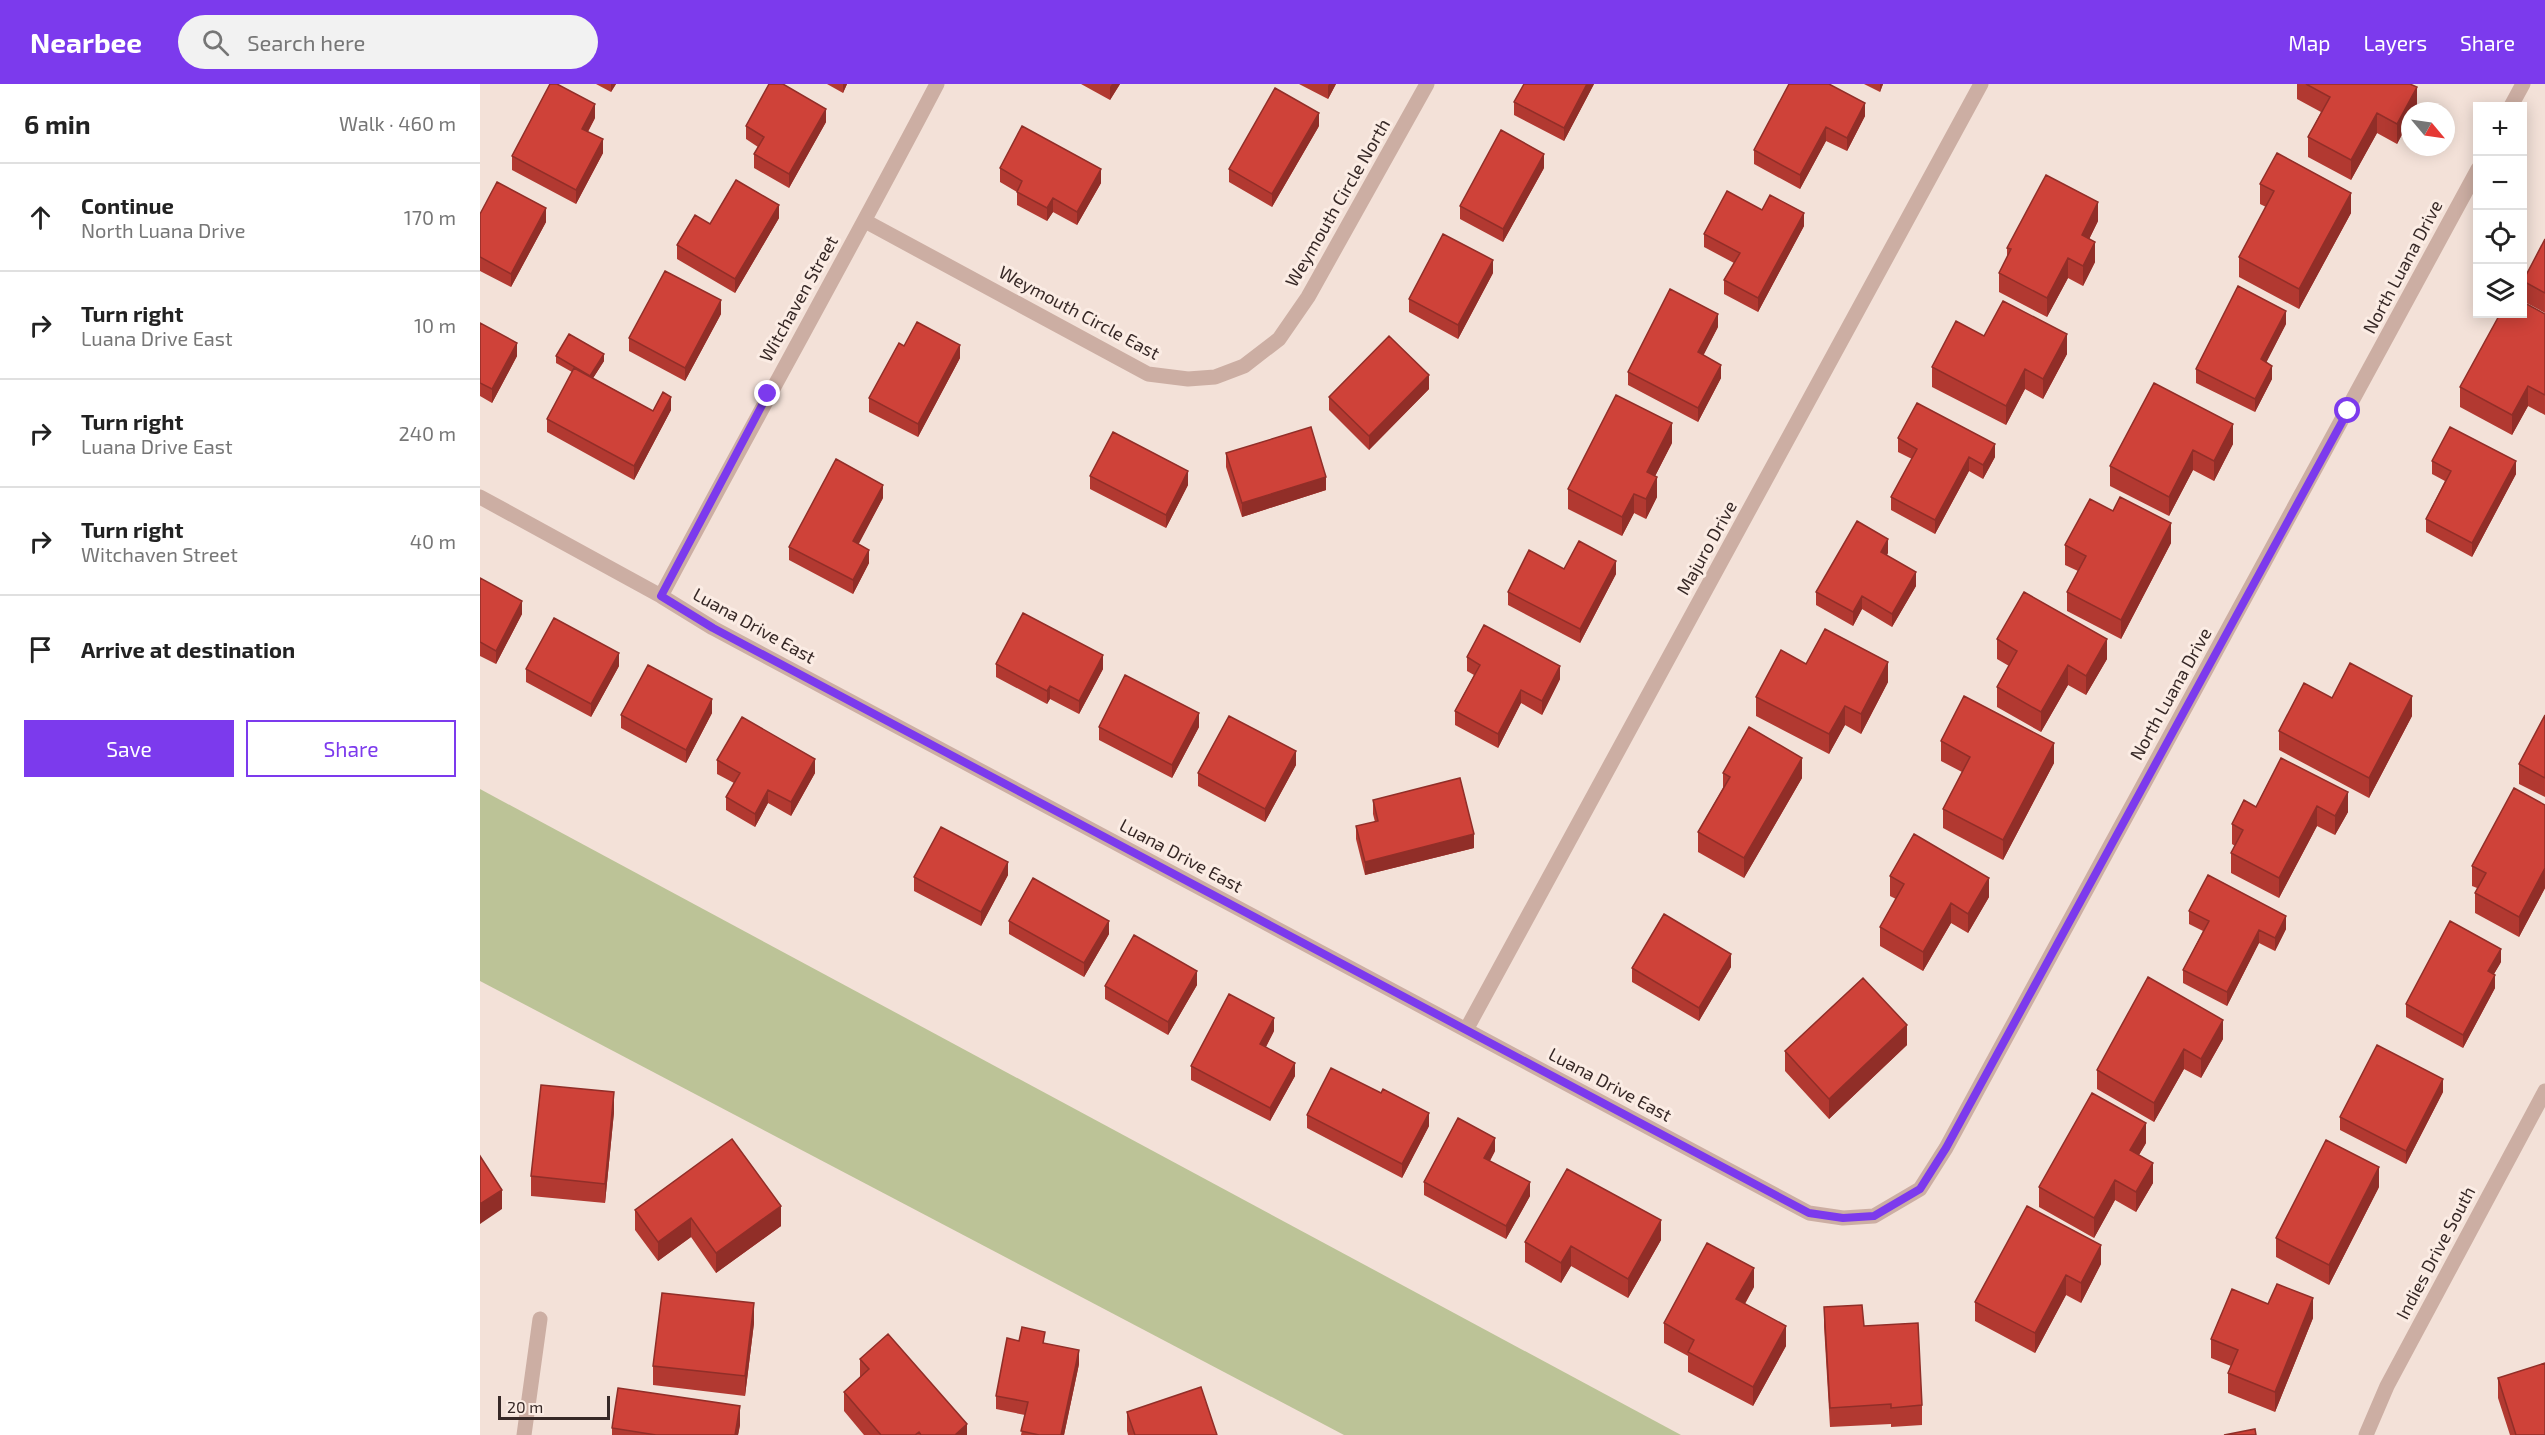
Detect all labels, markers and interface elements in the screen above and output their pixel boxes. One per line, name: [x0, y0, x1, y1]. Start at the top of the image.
search box: [178, 15, 598, 69]
text: Nearbee: [30, 25, 142, 59]
icon: search: [199, 26, 232, 59]
text: Search here: [247, 29, 365, 55]
text: Map: [2288, 30, 2330, 55]
text: Layers: [2363, 30, 2427, 55]
text: Share: [2460, 30, 2515, 55]
north arrow: [2401, 102, 2455, 156]
map controls: [2473, 102, 2527, 318]
button: +: [2473, 102, 2527, 156]
text: 6 min: [24, 108, 91, 139]
text: Walk · 460 m: [339, 111, 456, 135]
street label: Weymouth Circle North: [1280, 115, 1394, 290]
button: −: [2473, 156, 2527, 210]
text: Continue: [81, 192, 174, 218]
street label: North Luana Drive: [2358, 196, 2447, 337]
icon: ahead: [24, 201, 57, 234]
text: 170 m: [404, 205, 456, 229]
button: locate: [2473, 210, 2527, 264]
text: North Luana Drive: [81, 218, 245, 242]
street label: Witchaven Street: [754, 231, 842, 366]
street label: Weymouth Circle East: [995, 260, 1164, 364]
button: layers: [2473, 264, 2527, 318]
text: Turn right: [81, 300, 183, 326]
icon: right: [24, 309, 57, 342]
text: 10 m: [414, 313, 456, 337]
text: Luana Drive East: [81, 326, 233, 350]
route end: [754, 380, 780, 406]
route start: [2334, 397, 2360, 423]
text: Turn right: [81, 408, 183, 434]
icon: right: [24, 417, 57, 450]
text: 240 m: [398, 421, 456, 445]
text: Luana Drive East: [81, 434, 233, 458]
street label: Majuro Drive: [1671, 497, 1741, 598]
text: Turn right: [81, 516, 183, 542]
icon: right: [24, 525, 57, 558]
text: 40 m: [410, 529, 456, 553]
text: Witchaven Street: [81, 542, 238, 566]
street label: Luana Drive East: [689, 582, 820, 668]
street label: North Luana Drive: [2125, 623, 2216, 764]
icon: arrive: [24, 633, 57, 666]
text: Arrive at destination: [81, 636, 295, 662]
button: Save: [24, 720, 234, 777]
button: Share: [246, 720, 456, 777]
street label: Luana Drive East: [1116, 813, 1247, 897]
street label: Luana Drive East: [1545, 1042, 1676, 1126]
street label: Indies Drive South: [2391, 1182, 2479, 1323]
scale bar: [498, 1393, 610, 1420]
text: 20 m: [507, 1397, 543, 1416]

